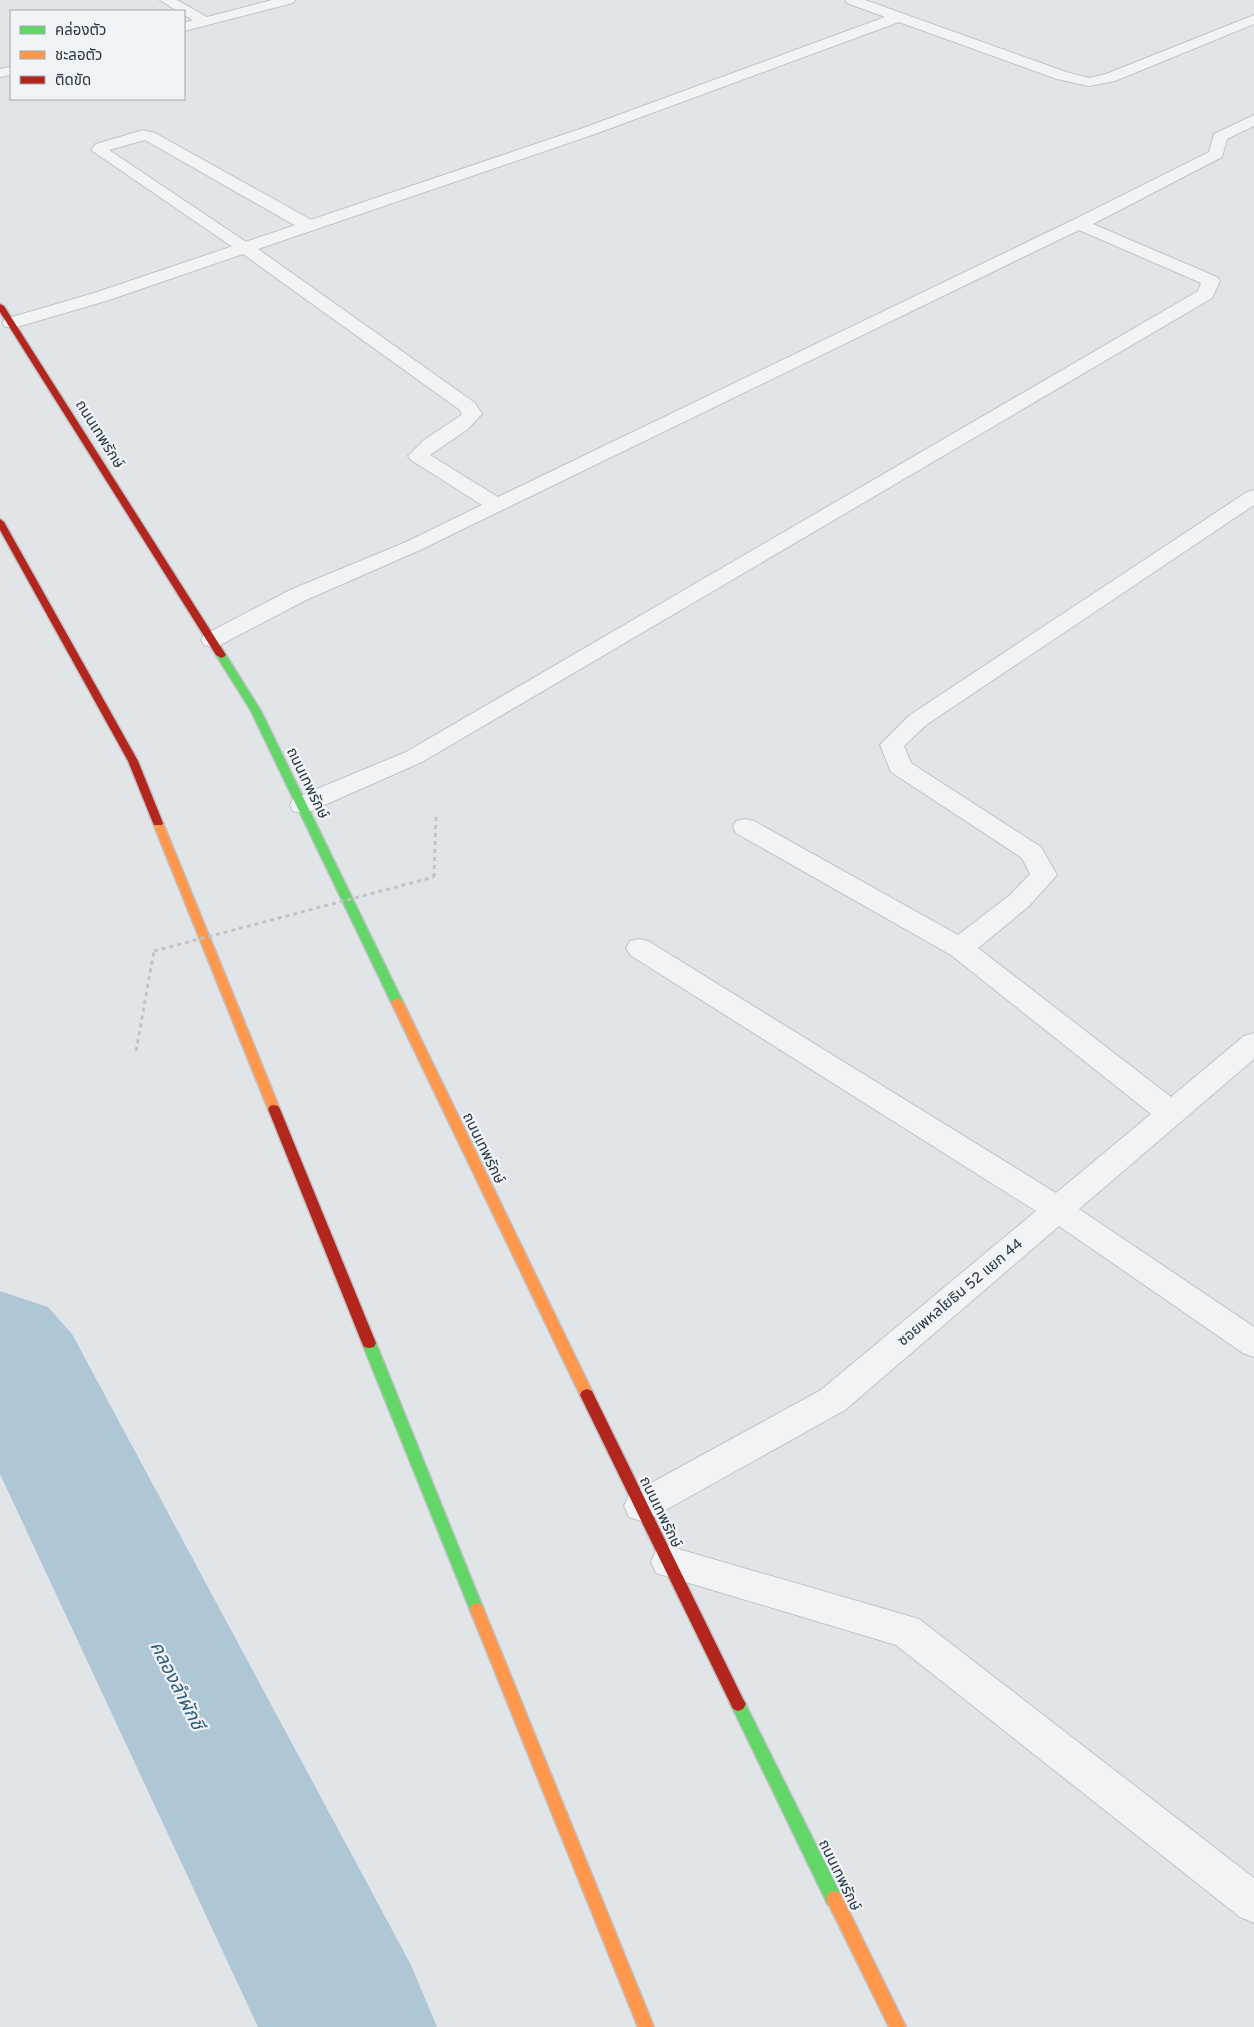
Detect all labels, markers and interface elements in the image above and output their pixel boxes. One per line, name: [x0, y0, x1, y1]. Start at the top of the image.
legend: [10, 10, 185, 100]
text: คล่องตัว: [55, 21, 106, 41]
text: ชะลอตัว: [55, 47, 102, 66]
text: ติดขัด: [55, 72, 91, 91]
street label: ถนนเทพรักษ์: [70, 397, 127, 473]
street label: ถนนเทพรักษ์: [281, 745, 332, 823]
street label: ถนนเทพรักษ์: [457, 1110, 508, 1188]
street label: ซอยพหลโยธิน 52 แยก 44: [894, 1235, 1027, 1351]
street label: ถนนเทพรักษ์: [634, 1474, 685, 1552]
water label: คลองลำผักชี: [144, 1638, 210, 1737]
street label: ถนนเทพรักษ์: [813, 1837, 864, 1915]

